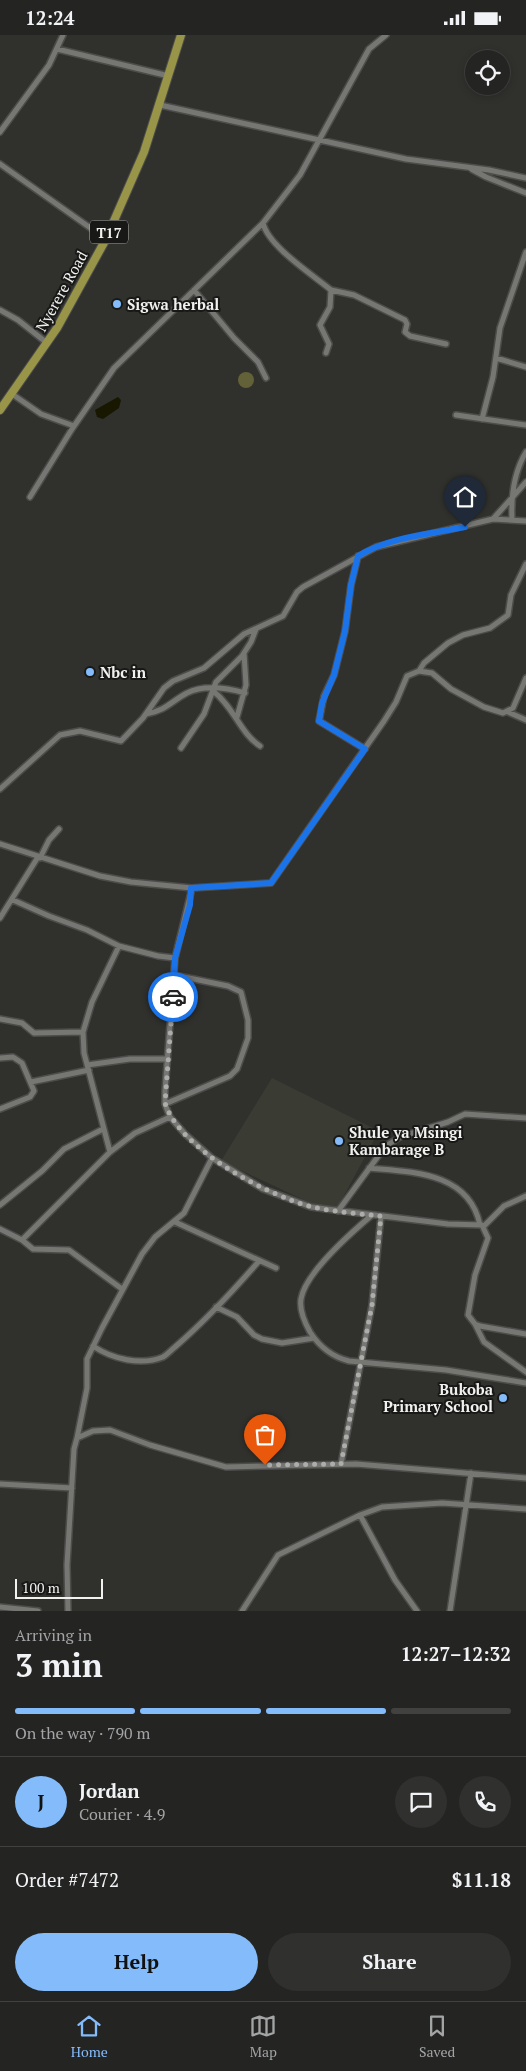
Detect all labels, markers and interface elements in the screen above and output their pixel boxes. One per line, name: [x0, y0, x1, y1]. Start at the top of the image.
text: 12:24: [25, 5, 74, 30]
map controls: [465, 50, 510, 95]
button: locate: [465, 50, 510, 95]
road number: T17: [90, 221, 128, 243]
street label: Nyerere Road: [31, 247, 91, 335]
place label: Sigwa herbal: [127, 294, 219, 314]
marker: Sigwa herbal: [111, 298, 123, 310]
pin: [444, 476, 486, 527]
icon: home: [451, 483, 479, 511]
place label: Nbc in: [100, 662, 146, 682]
marker: Nbc in: [84, 666, 96, 678]
courier: [148, 972, 198, 1022]
icon: car: [159, 983, 187, 1011]
place label: Shule ya Msingi Kambarage B: [349, 1122, 463, 1159]
marker: Shule ya Msingi Kambarage B: [333, 1135, 345, 1147]
place label: Bukoba Primary School: [383, 1379, 494, 1416]
marker: Bukoba Primary School: [497, 1392, 509, 1404]
pin: [244, 1414, 286, 1465]
icon: bag: [251, 1421, 279, 1449]
scale bar: [15, 1576, 102, 1599]
text: 100 m: [22, 1578, 60, 1597]
text: Arriving in: [15, 1624, 92, 1646]
text: 12:27–12:32: [401, 1641, 511, 1666]
text: 3 min: [15, 1644, 103, 1686]
text: On the way · 790 m: [15, 1722, 150, 1744]
button: chat: [395, 1776, 447, 1828]
button: phone: [459, 1776, 511, 1828]
text: Jordan: [79, 1778, 140, 1803]
text: J: [38, 1789, 44, 1814]
text: Courier · 4.9: [79, 1803, 165, 1825]
text: Order #7472: [15, 1867, 119, 1892]
text: $11.18: [452, 1867, 511, 1892]
button: Help: [15, 1933, 258, 1991]
button: Share: [268, 1933, 511, 1991]
tab: Home: [71, 2012, 108, 2061]
tab: Map: [249, 2012, 277, 2061]
tab: Saved: [419, 2012, 455, 2061]

